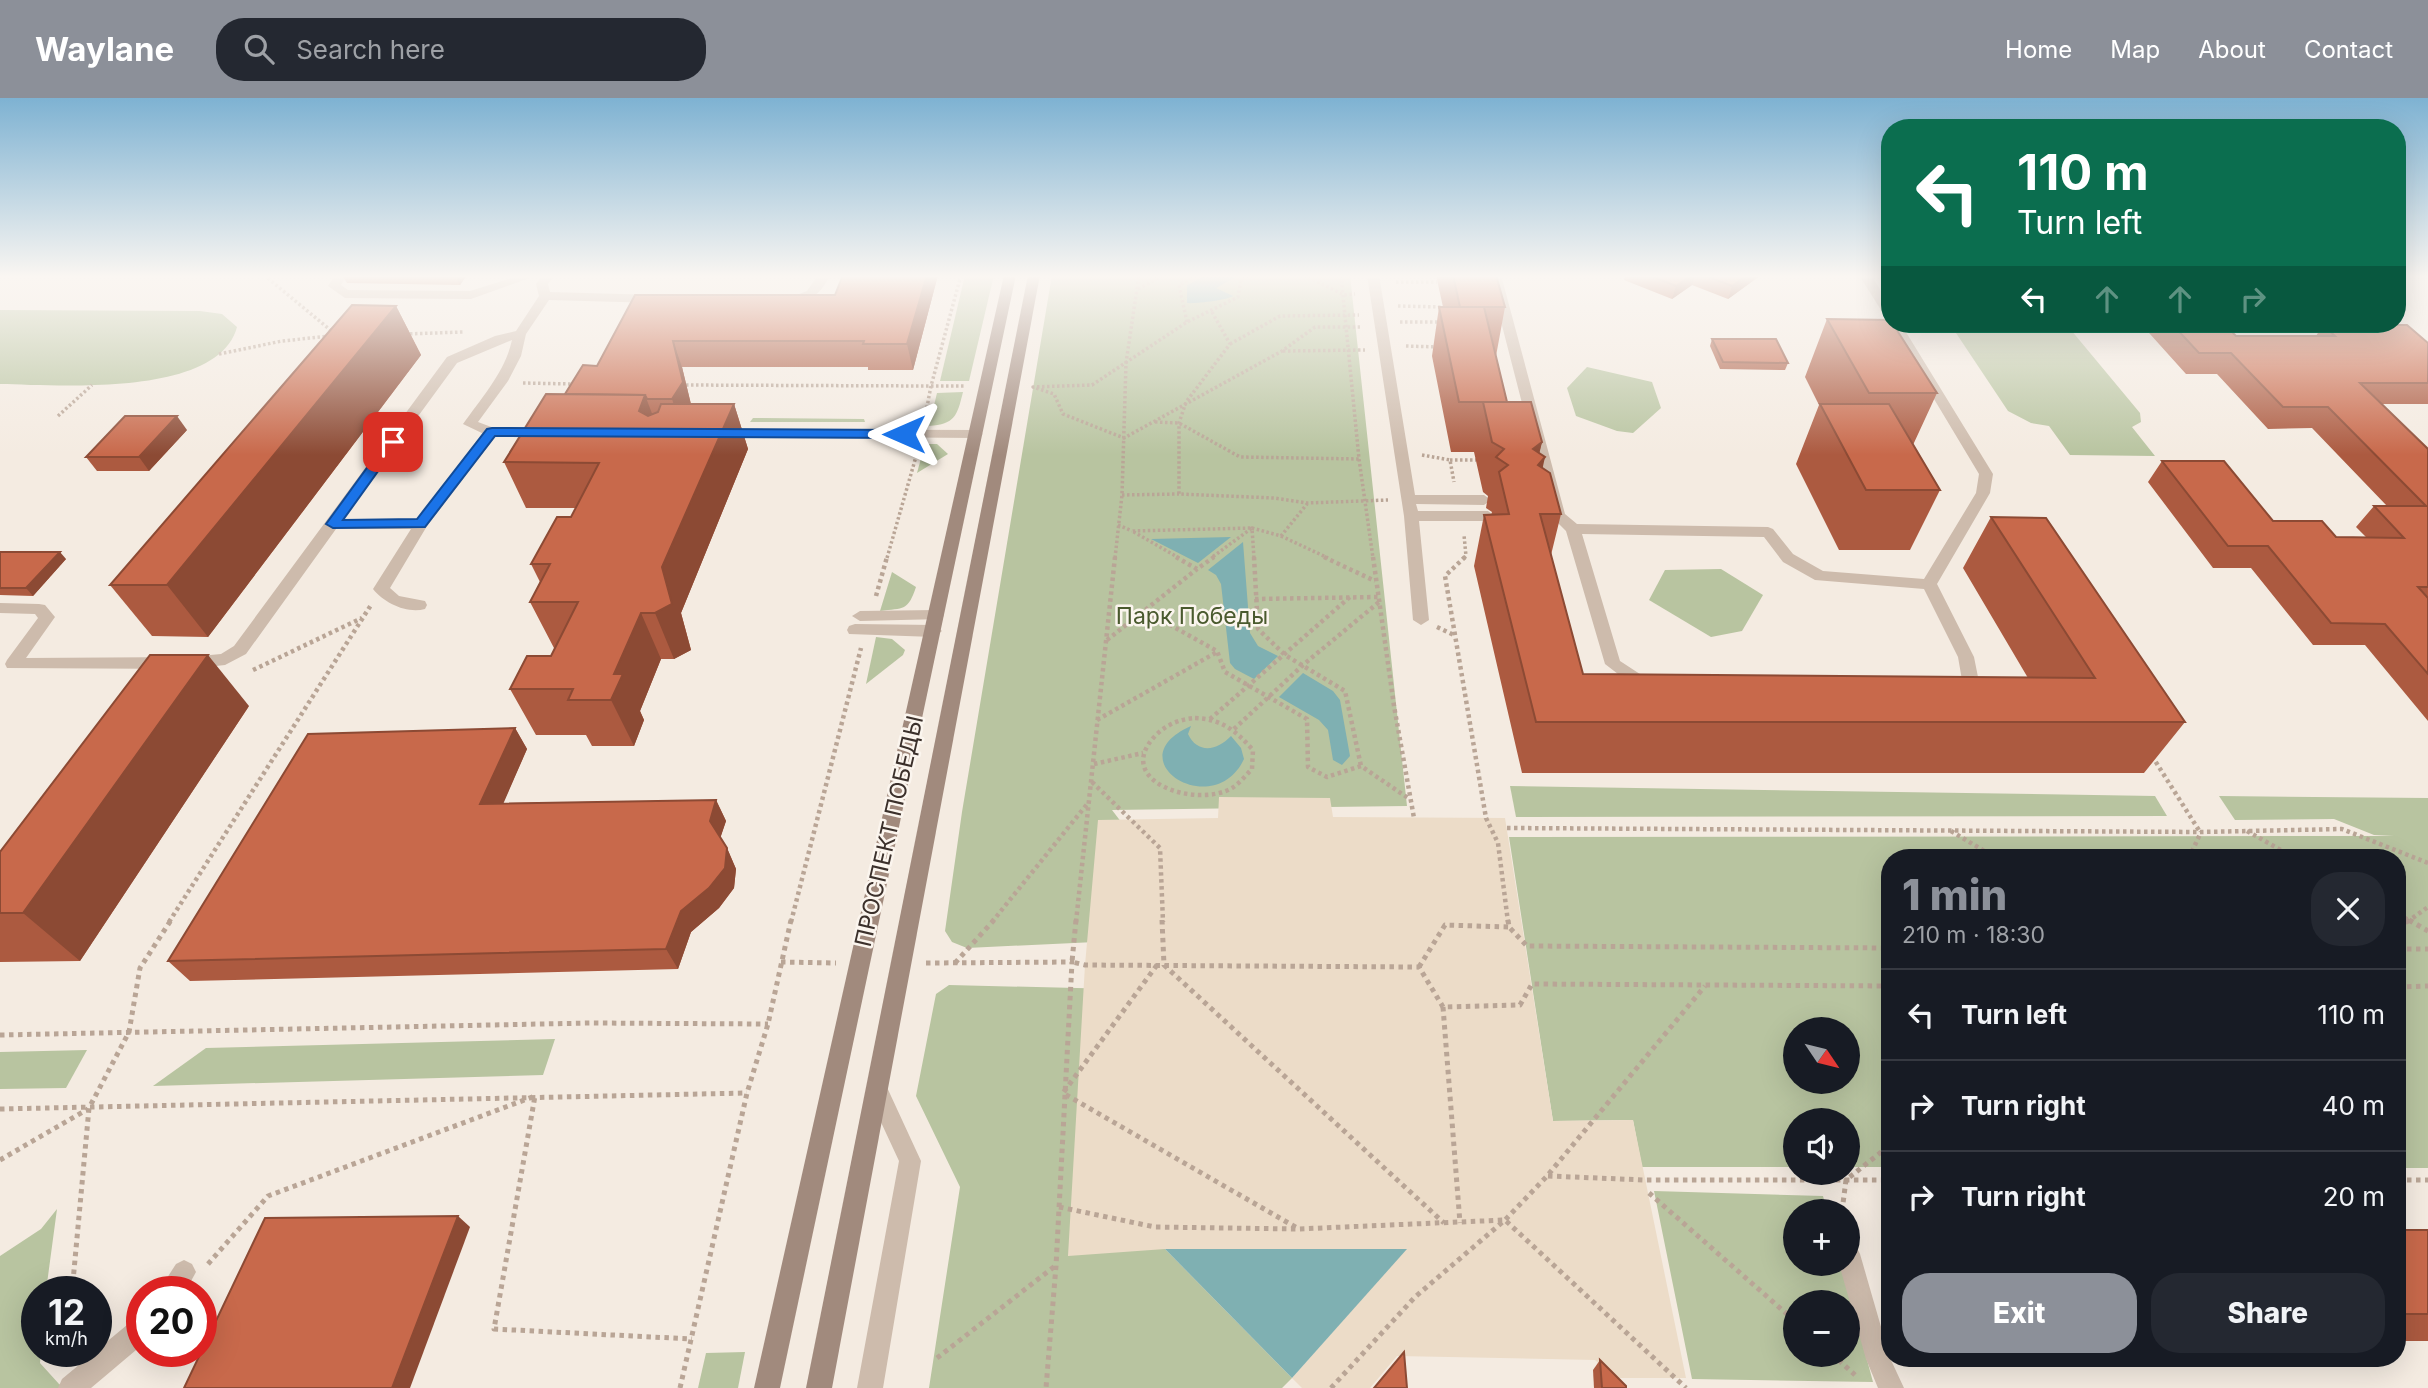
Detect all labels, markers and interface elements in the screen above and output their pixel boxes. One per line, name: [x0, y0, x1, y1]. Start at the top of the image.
search box: [216, 18, 706, 81]
text: Waylane: [35, 29, 174, 69]
icon: search: [240, 30, 278, 68]
text: Search here: [296, 34, 445, 65]
text: Home: [2005, 35, 2072, 64]
text: Map: [2110, 35, 2160, 64]
text: About: [2198, 35, 2266, 64]
text: Contact: [2304, 35, 2393, 64]
text: 110 m: [2017, 143, 2149, 202]
icon: left: [1902, 147, 1993, 238]
text: Turn left: [2017, 203, 2142, 242]
icon: left: [2015, 280, 2053, 318]
icon: ahead: [2088, 280, 2126, 318]
icon: ahead: [2161, 280, 2199, 318]
icon: right: [2234, 280, 2272, 318]
position arrow: [867, 397, 941, 471]
pin: [363, 412, 423, 472]
icon: arrive: [374, 423, 412, 461]
park label: Парк Победы: [1116, 602, 1268, 630]
street label: ПРОСПЕКТ ПОБЕДЫ: [849, 713, 929, 949]
text: 1 min: [1902, 869, 2007, 920]
button: close: [2311, 872, 2385, 946]
text: 210 m · 18:30: [1902, 921, 2045, 949]
icon: left: [1902, 996, 1940, 1034]
text: Turn left: [1961, 999, 2067, 1030]
text: 110 m: [2317, 999, 2385, 1030]
north arrow: [1783, 1017, 1860, 1094]
map controls: [1783, 1017, 1860, 1367]
icon: right: [1902, 1087, 1940, 1125]
text: Turn right: [1961, 1090, 2086, 1121]
text: 40 m: [2322, 1090, 2385, 1121]
button: sound: [1783, 1108, 1860, 1185]
icon: right: [1902, 1178, 1940, 1216]
text: Turn right: [1961, 1181, 2086, 1212]
text: 20 m: [2323, 1181, 2385, 1212]
button: +: [1783, 1199, 1860, 1276]
button: Exit: [1902, 1273, 2137, 1353]
button: Share: [2151, 1273, 2385, 1353]
speed limit sign: 20: [126, 1276, 217, 1367]
button: −: [1783, 1290, 1860, 1367]
text: 12: [48, 1291, 85, 1333]
text: km/h: [45, 1328, 88, 1349]

